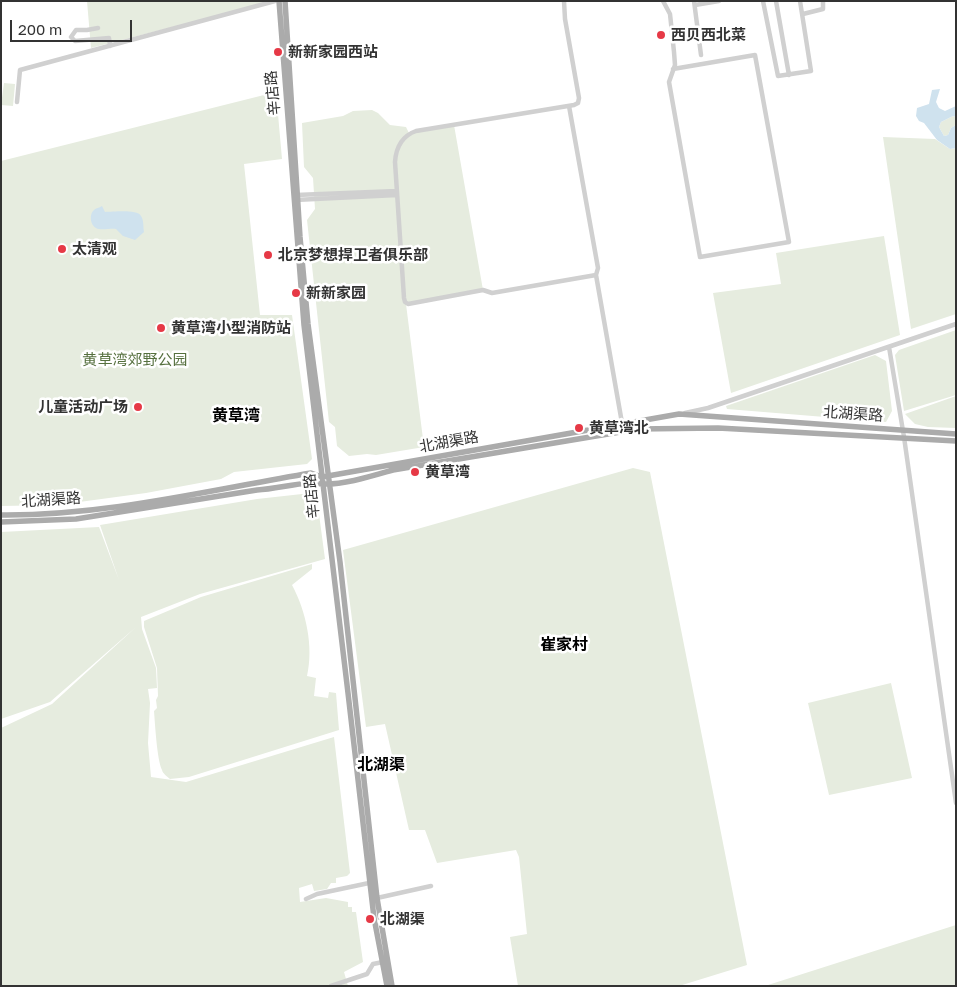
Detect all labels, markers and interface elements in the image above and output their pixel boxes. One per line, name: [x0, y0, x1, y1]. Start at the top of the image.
scale bar: [12, 10, 135, 42]
text: 200 m: [18, 20, 62, 38]
place label: 西贝西北菜: [671, 26, 746, 44]
marker: 西贝西北菜: [655, 29, 667, 41]
place label: 新新家园西站: [288, 43, 378, 61]
marker: 新新家园西站: [272, 46, 284, 58]
street label: 辛店路: [262, 70, 284, 116]
place label: 太清观: [72, 240, 117, 258]
marker: 太清观: [56, 243, 68, 255]
place label: 北京梦想捍卫者俱乐部: [278, 246, 428, 264]
marker: 北京梦想捍卫者俱乐部: [262, 249, 274, 261]
place label: 新新家园: [306, 284, 366, 302]
marker: 新新家园: [290, 287, 302, 299]
place label: 黄草湾小型消防站: [171, 319, 291, 337]
marker: 黄草湾小型消防站: [155, 322, 167, 334]
park label: 黄草湾郊野公园: [83, 351, 187, 369]
place label: 儿童活动广场: [38, 398, 128, 416]
marker: 儿童活动广场: [132, 401, 144, 413]
street label: 北湖渠路: [822, 403, 884, 425]
district label: 黄草湾: [212, 406, 260, 426]
place label: 黄草湾北: [589, 419, 649, 437]
marker: 黄草湾北: [573, 422, 585, 434]
street label: 北湖渠路: [418, 428, 480, 456]
place label: 黄草湾: [425, 463, 470, 481]
marker: 黄草湾: [409, 466, 421, 478]
street label: 辛店路: [301, 473, 323, 519]
street label: 北湖渠路: [20, 489, 82, 511]
district label: 崔家村: [540, 635, 588, 655]
district label: 北湖渠: [357, 755, 405, 775]
place label: 北湖渠: [380, 910, 425, 928]
marker: 北湖渠: [364, 913, 376, 925]

